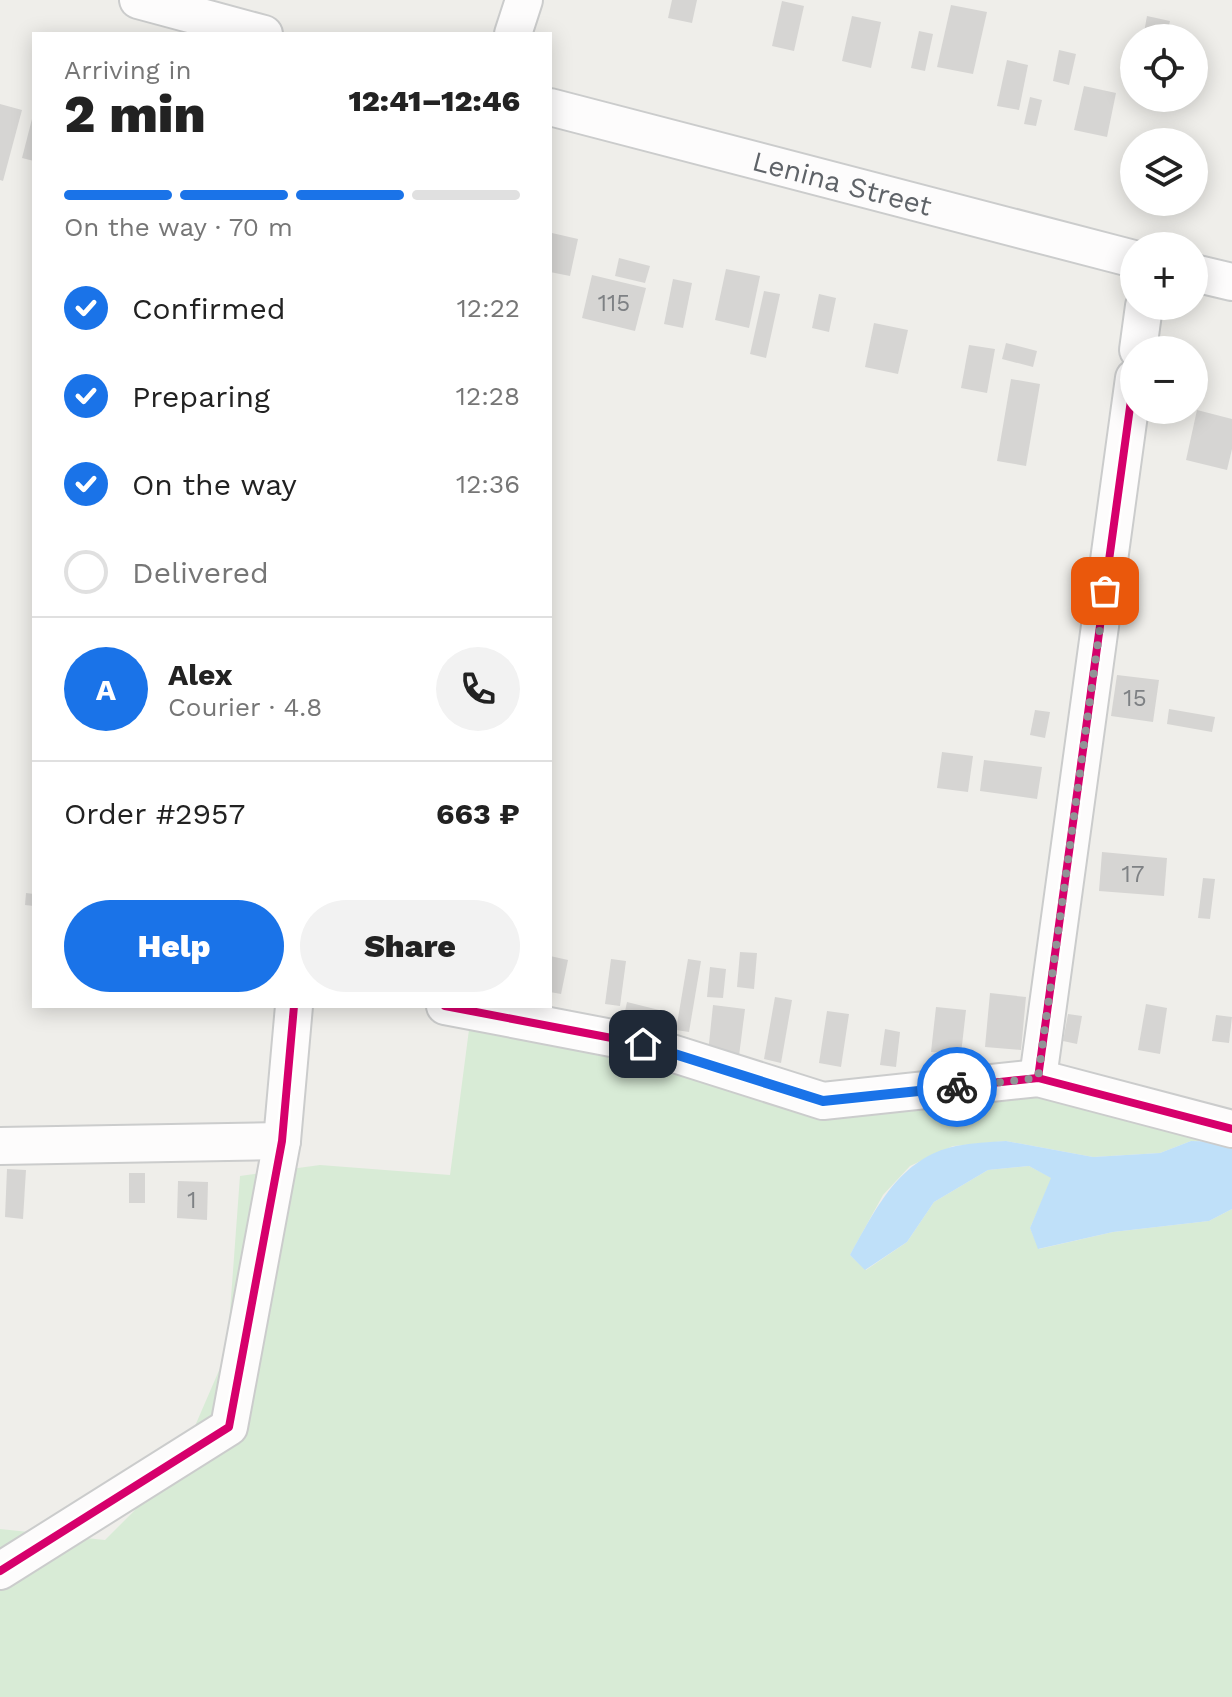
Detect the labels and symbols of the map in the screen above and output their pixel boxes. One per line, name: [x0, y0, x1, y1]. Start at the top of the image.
street label: Lenina Street: [749, 144, 936, 222]
house number: 115: [598, 289, 630, 317]
pin: [1071, 557, 1139, 625]
house number: 15: [1123, 684, 1147, 712]
house number: 17: [1122, 860, 1144, 888]
pin: [609, 1010, 677, 1078]
courier: [917, 1047, 997, 1127]
house number: 1: [187, 1186, 197, 1214]

